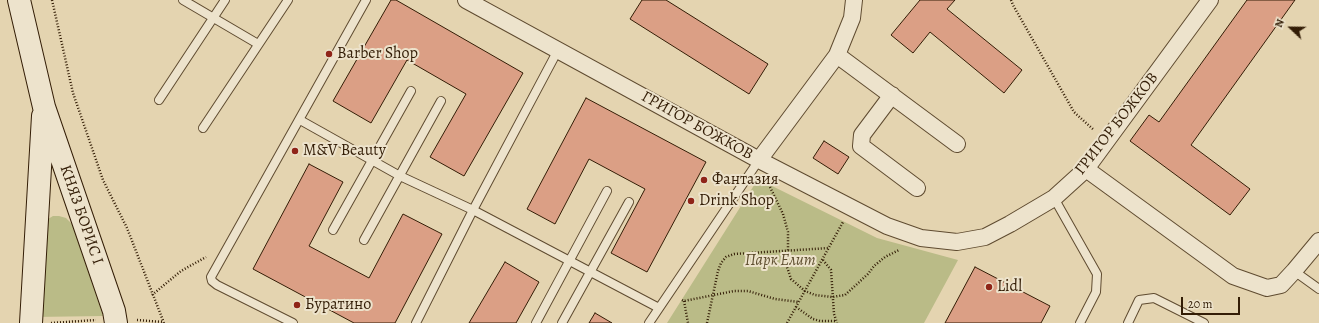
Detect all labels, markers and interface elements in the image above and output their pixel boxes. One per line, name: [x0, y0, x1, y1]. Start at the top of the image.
north arrow: [1271, 8, 1311, 48]
text: N: [1271, 17, 1288, 30]
place label: Barber Shop: [337, 44, 418, 64]
marker: Barber Shop: [324, 49, 334, 59]
street label: ГРИГОР БОЖКОВ: [1071, 69, 1163, 179]
street label: ГРИГОР БОЖКОВ: [638, 87, 756, 165]
place label: M&V Beauty: [303, 141, 386, 161]
marker: M&V Beauty: [290, 146, 300, 156]
street label: КНЯЗ БОРИС I: [55, 163, 107, 267]
place label: Фантазия: [712, 170, 778, 190]
marker: Фантазия: [699, 175, 709, 185]
place label: Drink Shop: [699, 191, 774, 211]
marker: Drink Shop: [686, 196, 696, 206]
park label: Парк Елит: [745, 251, 815, 271]
place label: Lidl: [997, 277, 1022, 297]
marker: Lidl: [984, 282, 994, 292]
scale bar: [1183, 289, 1242, 315]
place label: Буратино: [305, 295, 371, 315]
text: 20 m: [1188, 296, 1212, 312]
marker: Буратино: [292, 300, 302, 310]

